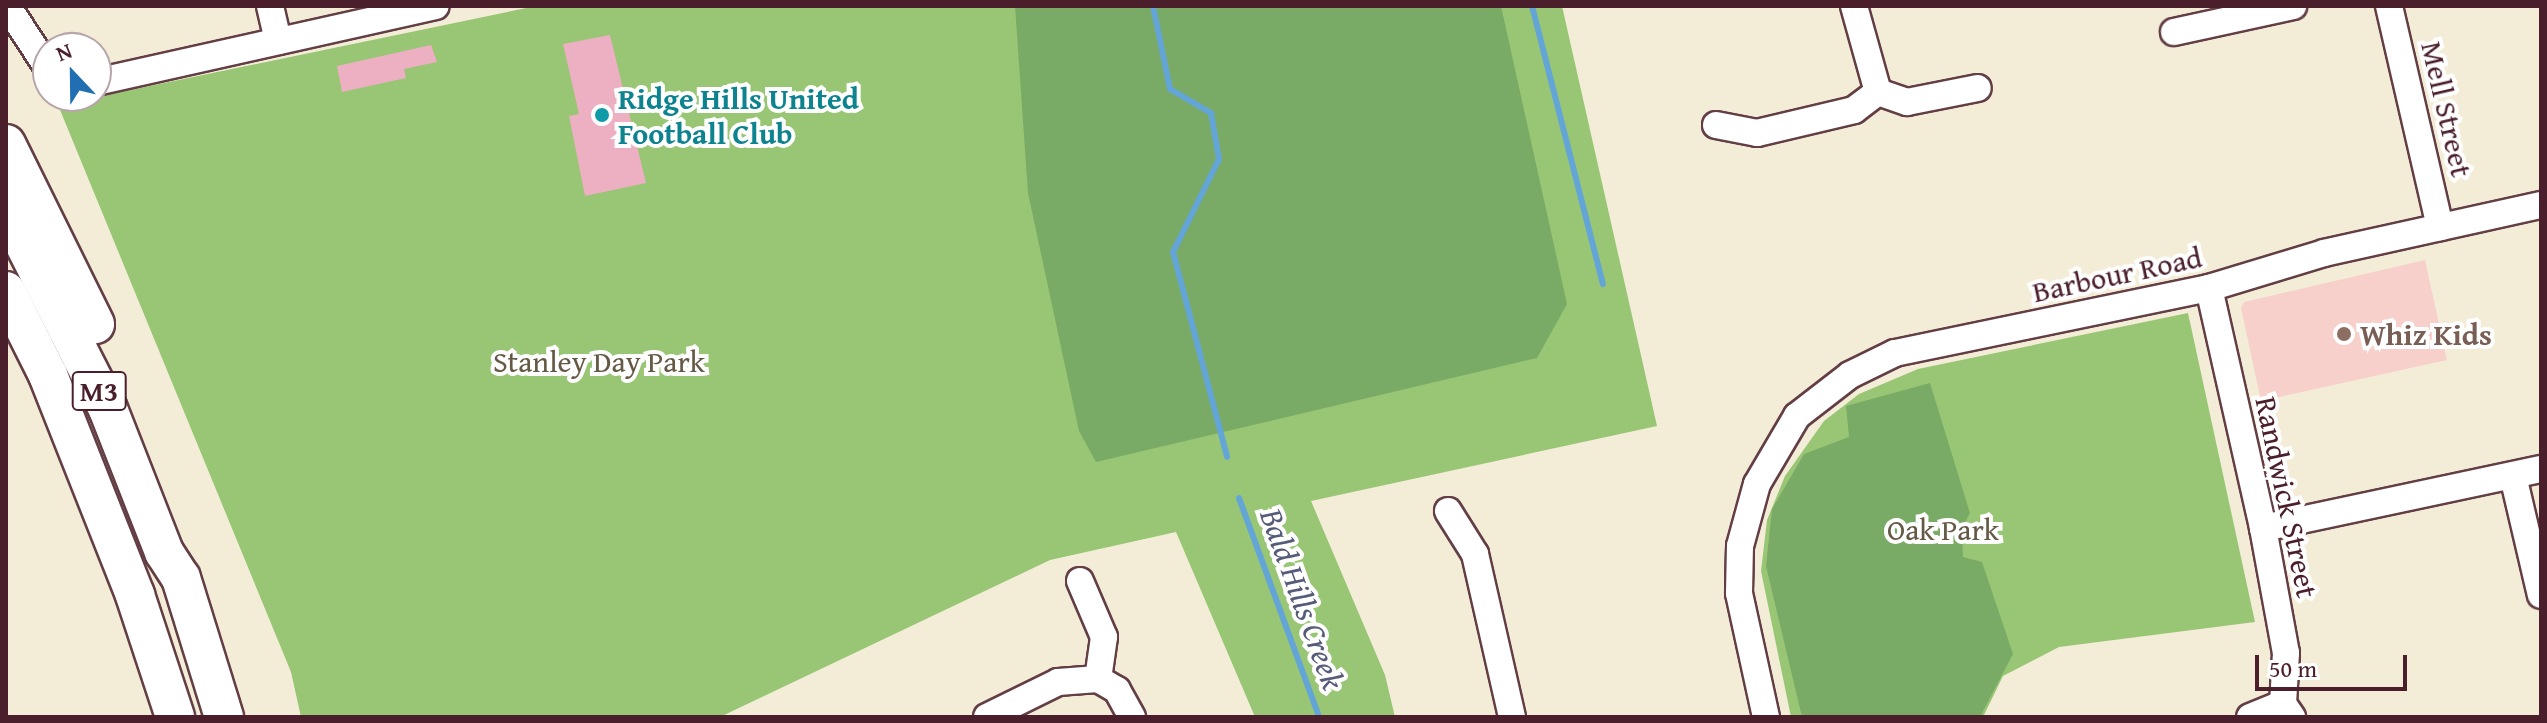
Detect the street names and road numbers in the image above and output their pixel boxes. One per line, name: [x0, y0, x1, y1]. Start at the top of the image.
street label: Mell Street: [2414, 38, 2480, 180]
street label: Barbour Road: [2029, 238, 2205, 310]
road number: M3: [71, 367, 127, 415]
street label: Randwick Street: [2248, 393, 2326, 601]

